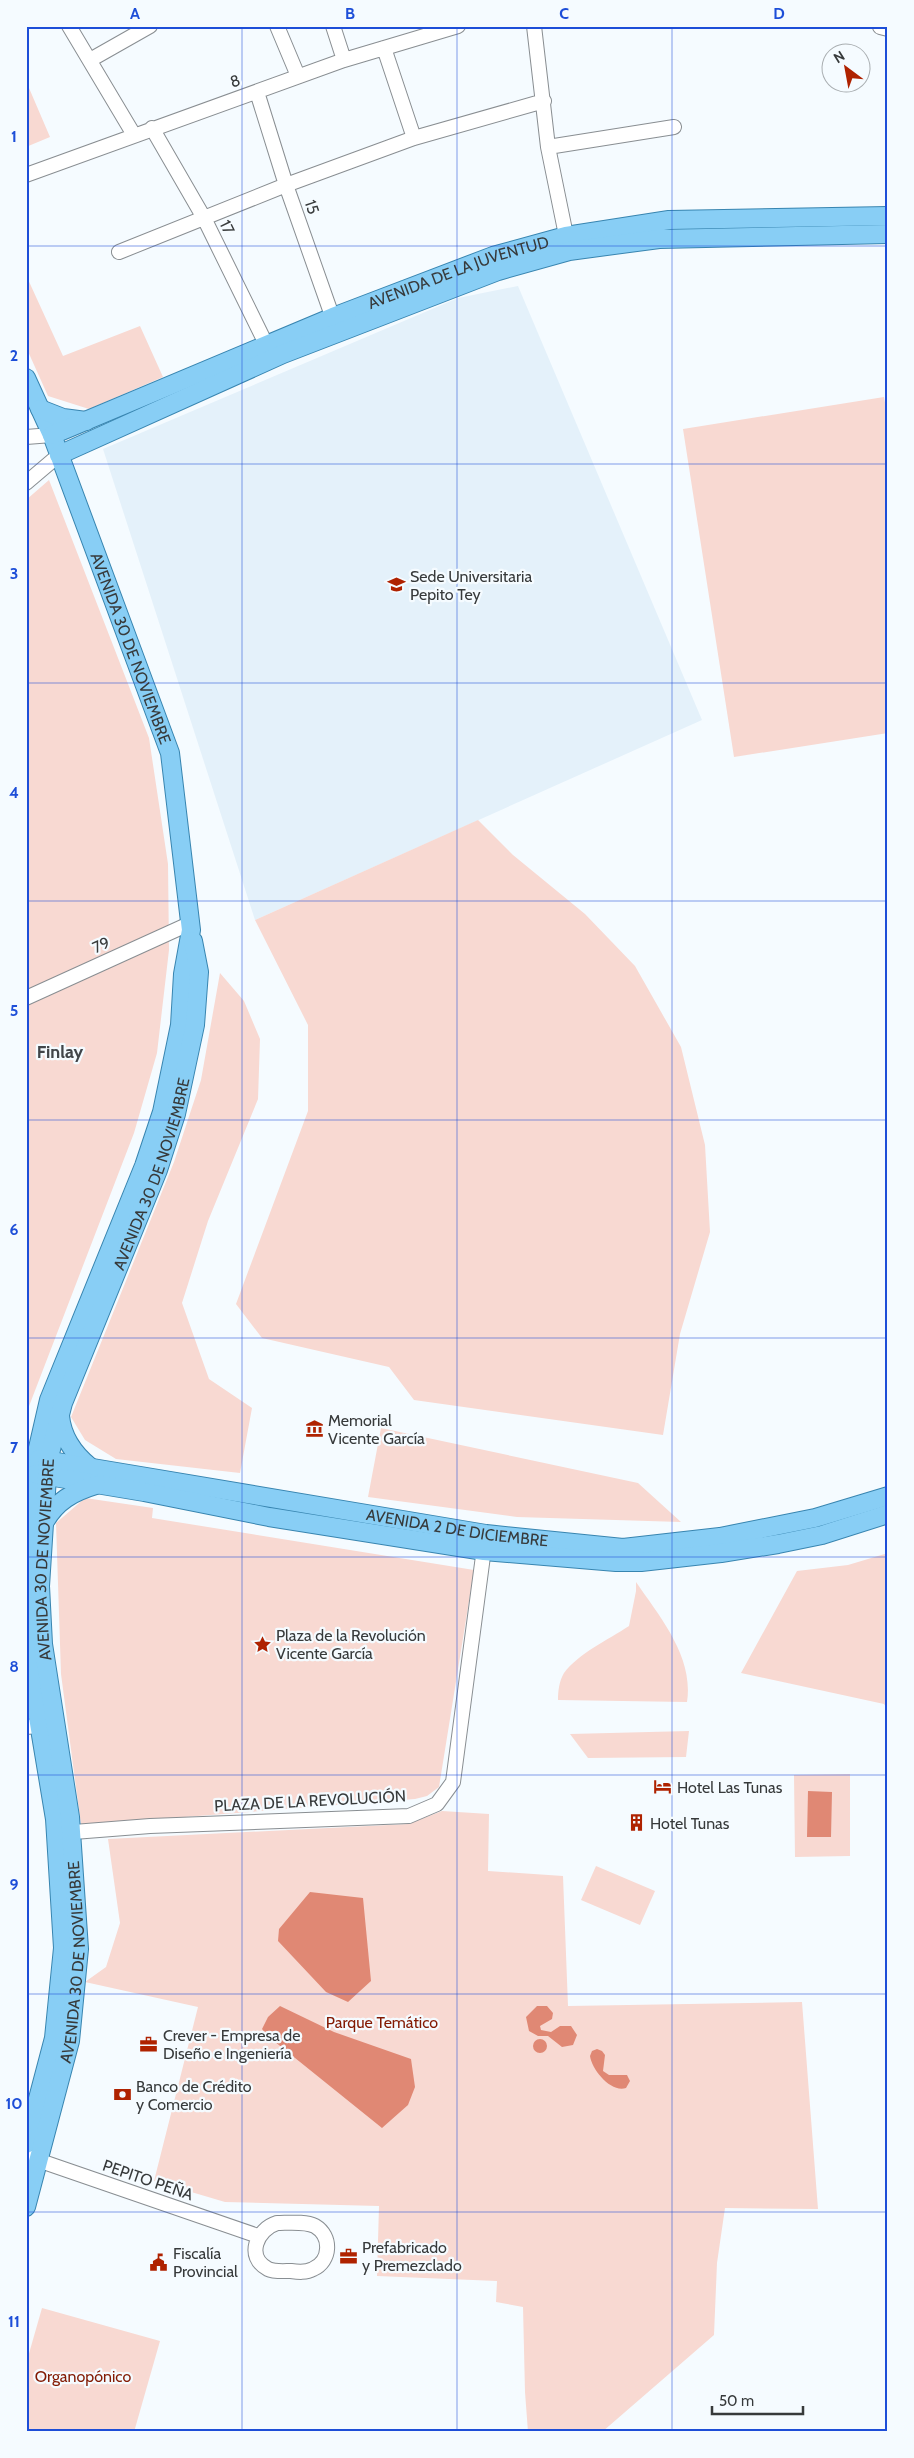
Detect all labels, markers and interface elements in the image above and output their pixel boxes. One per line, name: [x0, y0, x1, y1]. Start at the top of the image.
text: A: [130, 4, 140, 23]
text: B: [345, 4, 355, 23]
text: C: [559, 4, 569, 23]
text: D: [773, 4, 785, 23]
north arrow: [822, 42, 872, 92]
text: N: [830, 47, 848, 67]
street label: 8: [227, 70, 243, 92]
text: 1: [11, 127, 17, 146]
street label: 15: [301, 197, 323, 217]
street label: 17: [216, 217, 238, 237]
street label: AVENIDA DE LA JUVENTUD: [365, 232, 551, 312]
text: 2: [10, 346, 18, 365]
street label: AVENIDA 30 DE NOVIEMBRE: [87, 550, 175, 747]
text: 3: [10, 564, 18, 583]
place label: Sede Universitaria Pepito Tey: [410, 567, 532, 604]
school or university icon: Sede Universitaria Pepito Tey: [386, 575, 406, 595]
text: 4: [9, 783, 19, 802]
street label: 79: [89, 933, 113, 957]
text: 5: [10, 1001, 18, 1020]
district label: Finlay: [37, 1041, 84, 1063]
street label: AVENIDA 30 DE NOVIEMBRE: [109, 1076, 193, 1272]
text: 6: [10, 1220, 19, 1239]
place label: Memorial Vicente García: [328, 1411, 425, 1448]
museum icon: Memorial Vicente García: [304, 1419, 324, 1439]
text: 7: [10, 1438, 19, 1457]
street label: AVENIDA 30 DE NOVIEMBRE: [30, 1458, 58, 1662]
street label: AVENIDA 2 DE DICIEMBRE: [365, 1505, 549, 1550]
place label: Plaza de la Revolución Vicente García: [276, 1626, 426, 1663]
place icon: Plaza de la Revolución Vicente García: [252, 1634, 272, 1654]
text: 8: [9, 1657, 19, 1676]
hotel icon: Hotel Las Tunas: [653, 1777, 673, 1797]
place label: Hotel Las Tunas: [677, 1778, 783, 1797]
street label: PLAZA DE LA REVOLUCIÓN: [214, 1786, 406, 1816]
building icon: Hotel Tunas: [626, 1813, 646, 1833]
place label: Hotel Tunas: [650, 1814, 730, 1833]
street label: AVENIDA 30 DE NOVIEMBRE: [55, 1860, 89, 2065]
text: 9: [10, 1875, 19, 1894]
park label: Parque Temático: [326, 2013, 438, 2032]
place label: Crever - Empresa de Diseño e Ingeniería: [163, 2026, 300, 2063]
office icon: Crever - Empresa de Diseño e Ingeniería: [139, 2034, 159, 2054]
place label: Banco de Crédito y Comercio: [136, 2077, 252, 2114]
bank icon: Banco de Crédito y Comercio: [112, 2085, 132, 2105]
text: 10: [5, 2094, 23, 2113]
street label: PEPITO PEÑA: [100, 2156, 196, 2204]
place label: Prefabricado y Premezclado: [362, 2238, 462, 2275]
place label: Fiscalía Provincial: [173, 2244, 238, 2281]
office icon: Prefabricado y Premezclado: [338, 2246, 358, 2266]
public building icon: Fiscalía Provincial: [149, 2252, 169, 2272]
text: 11: [8, 2312, 20, 2331]
park label: Organopónico: [35, 2367, 131, 2386]
scale bar: [712, 2383, 803, 2415]
text: 50 m: [719, 2392, 754, 2410]

